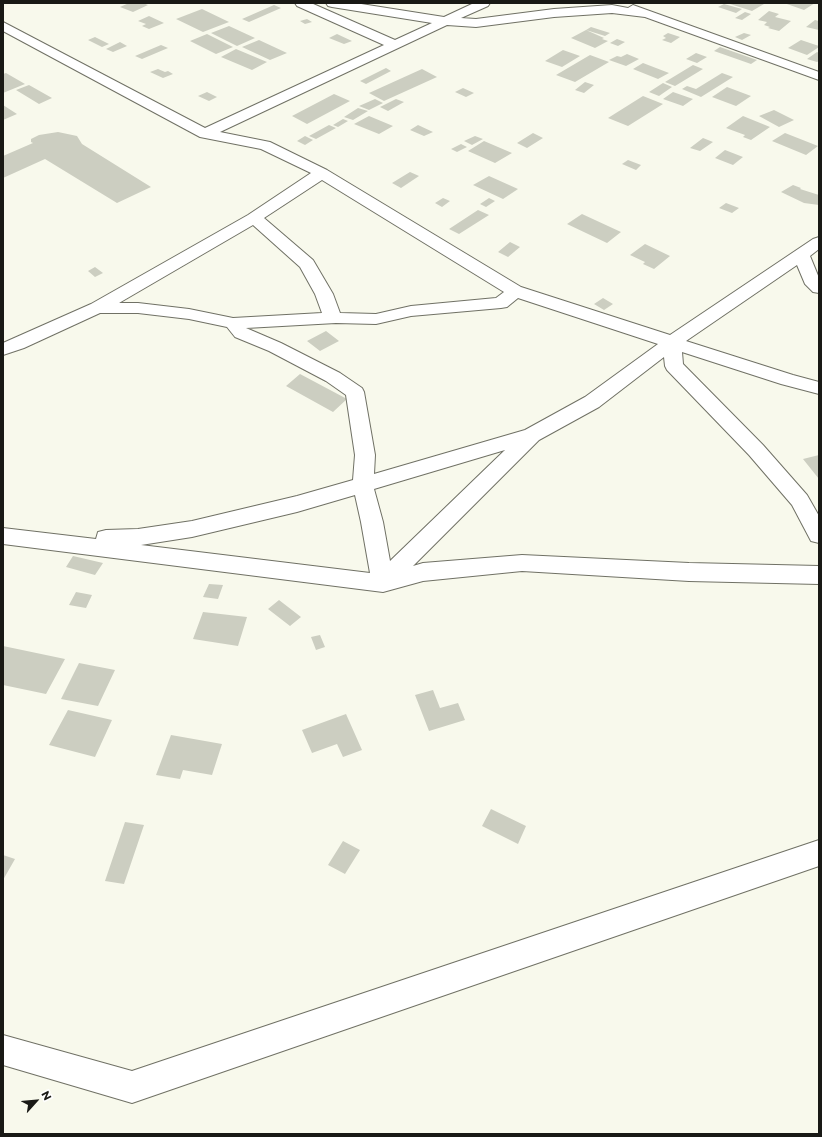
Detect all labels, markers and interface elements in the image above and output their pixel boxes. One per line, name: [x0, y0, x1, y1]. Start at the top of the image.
north arrow: [16, 1081, 56, 1121]
text: N: [38, 1088, 55, 1103]

